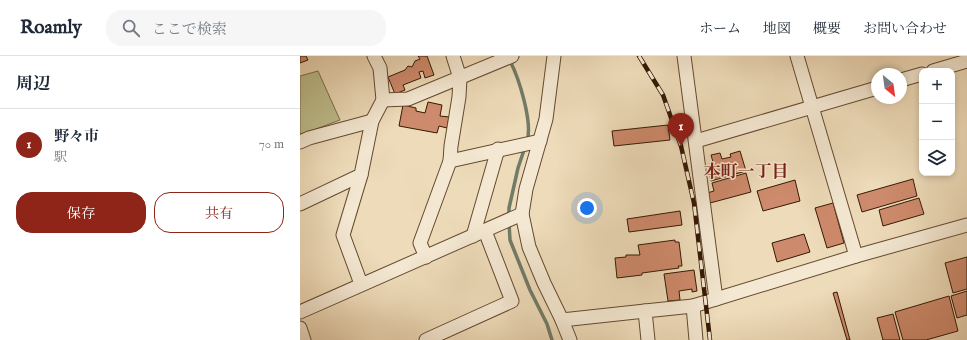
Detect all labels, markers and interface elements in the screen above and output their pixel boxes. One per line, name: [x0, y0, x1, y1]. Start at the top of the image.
search box: [106, 10, 386, 46]
text: Roamly: [20, 16, 82, 40]
icon: search: [120, 17, 142, 39]
text: ここで検索: [152, 20, 227, 39]
text: ホーム: [699, 20, 741, 38]
text: 地図: [763, 20, 791, 38]
text: 概要: [813, 20, 841, 38]
text: お問い合わせ: [863, 20, 947, 38]
north arrow: [871, 68, 907, 104]
map controls: [919, 68, 955, 176]
button: +: [919, 68, 955, 104]
text: 周辺: [16, 74, 50, 95]
button: −: [919, 104, 955, 140]
pin: 1: [668, 113, 694, 146]
text: 野々市: [54, 127, 99, 146]
text: 1: [27, 136, 31, 153]
text: 70 m: [259, 136, 284, 153]
button: layers: [919, 140, 955, 176]
text: 駅: [54, 149, 67, 166]
district label: 本町一丁目: [704, 162, 789, 183]
button: 保存: [16, 192, 146, 233]
button: 共有: [154, 192, 284, 233]
your location: [577, 198, 597, 218]

